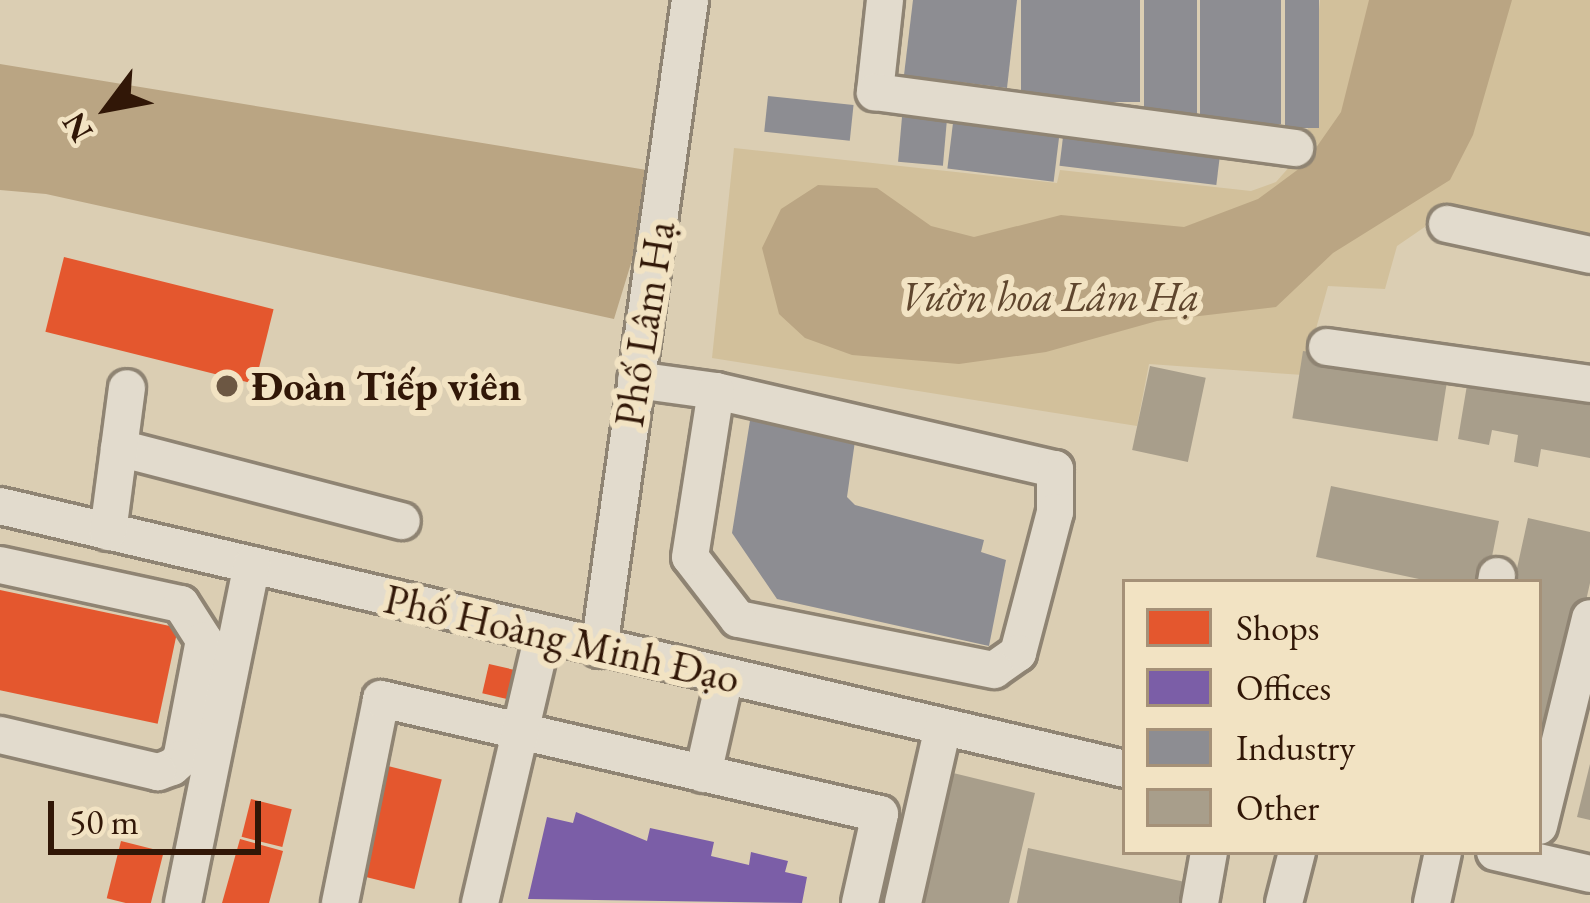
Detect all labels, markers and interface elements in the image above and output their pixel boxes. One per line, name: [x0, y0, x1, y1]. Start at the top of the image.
north arrow: [48, 48, 168, 168]
text: N: [52, 105, 102, 150]
street label: Phố Lâm Hạ: [604, 218, 686, 430]
park label: Vườn hoa Lâm Hạ: [900, 272, 1200, 322]
place label: Đoàn Tiếp viên: [251, 361, 522, 411]
marker: Đoàn Tiếp viên: [214, 373, 240, 399]
street label: Phố Hoàng Minh Đạo: [379, 574, 745, 704]
legend: [1122, 579, 1542, 855]
text: Shops: [1236, 604, 1319, 651]
text: Offices: [1236, 664, 1331, 711]
text: Industry: [1236, 724, 1355, 771]
scale bar: [54, 777, 267, 851]
text: Other: [1236, 784, 1319, 831]
text: 50 m: [69, 798, 139, 845]

